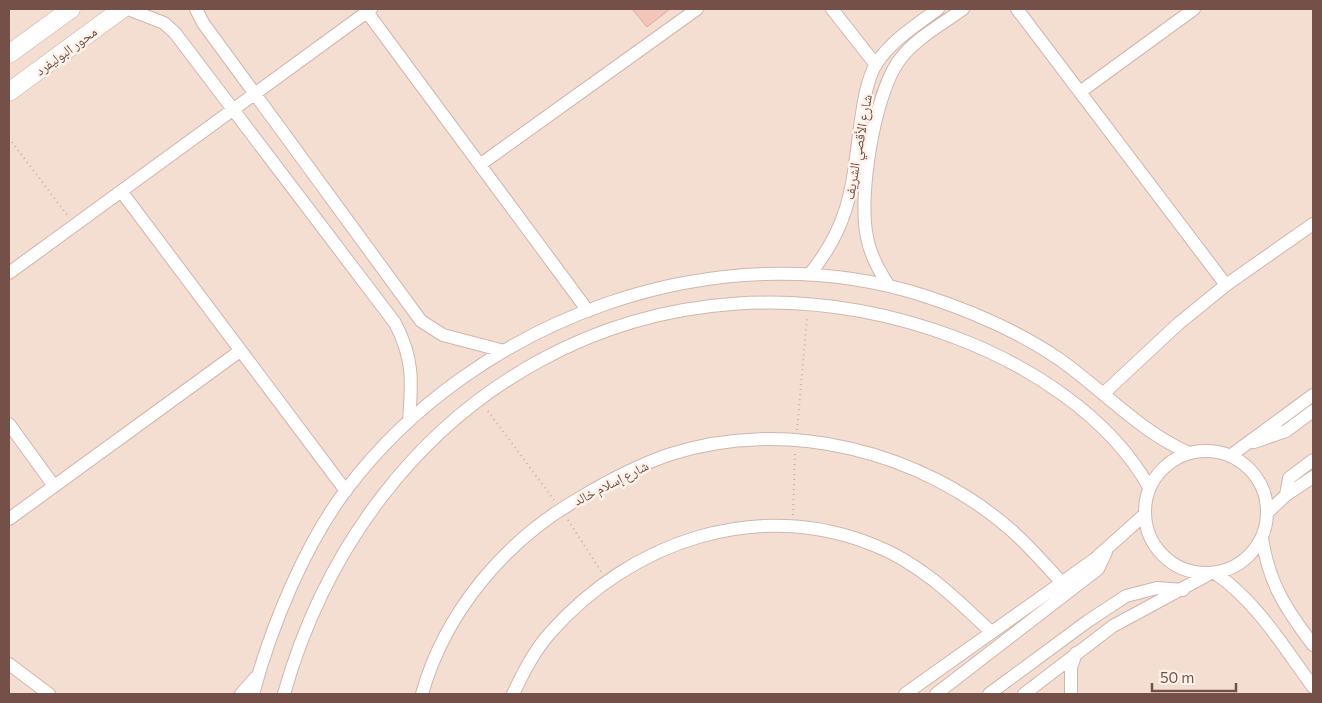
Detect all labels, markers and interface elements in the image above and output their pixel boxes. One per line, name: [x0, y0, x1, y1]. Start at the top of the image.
street label: محور البوليفرد: [32, 23, 100, 79]
street label: شارع الأقصي الشريف: [840, 93, 879, 201]
street label: شارع إسلام خالد: [570, 456, 652, 511]
scale bar: [1152, 660, 1236, 692]
text: 50 m: [1160, 668, 1194, 686]

